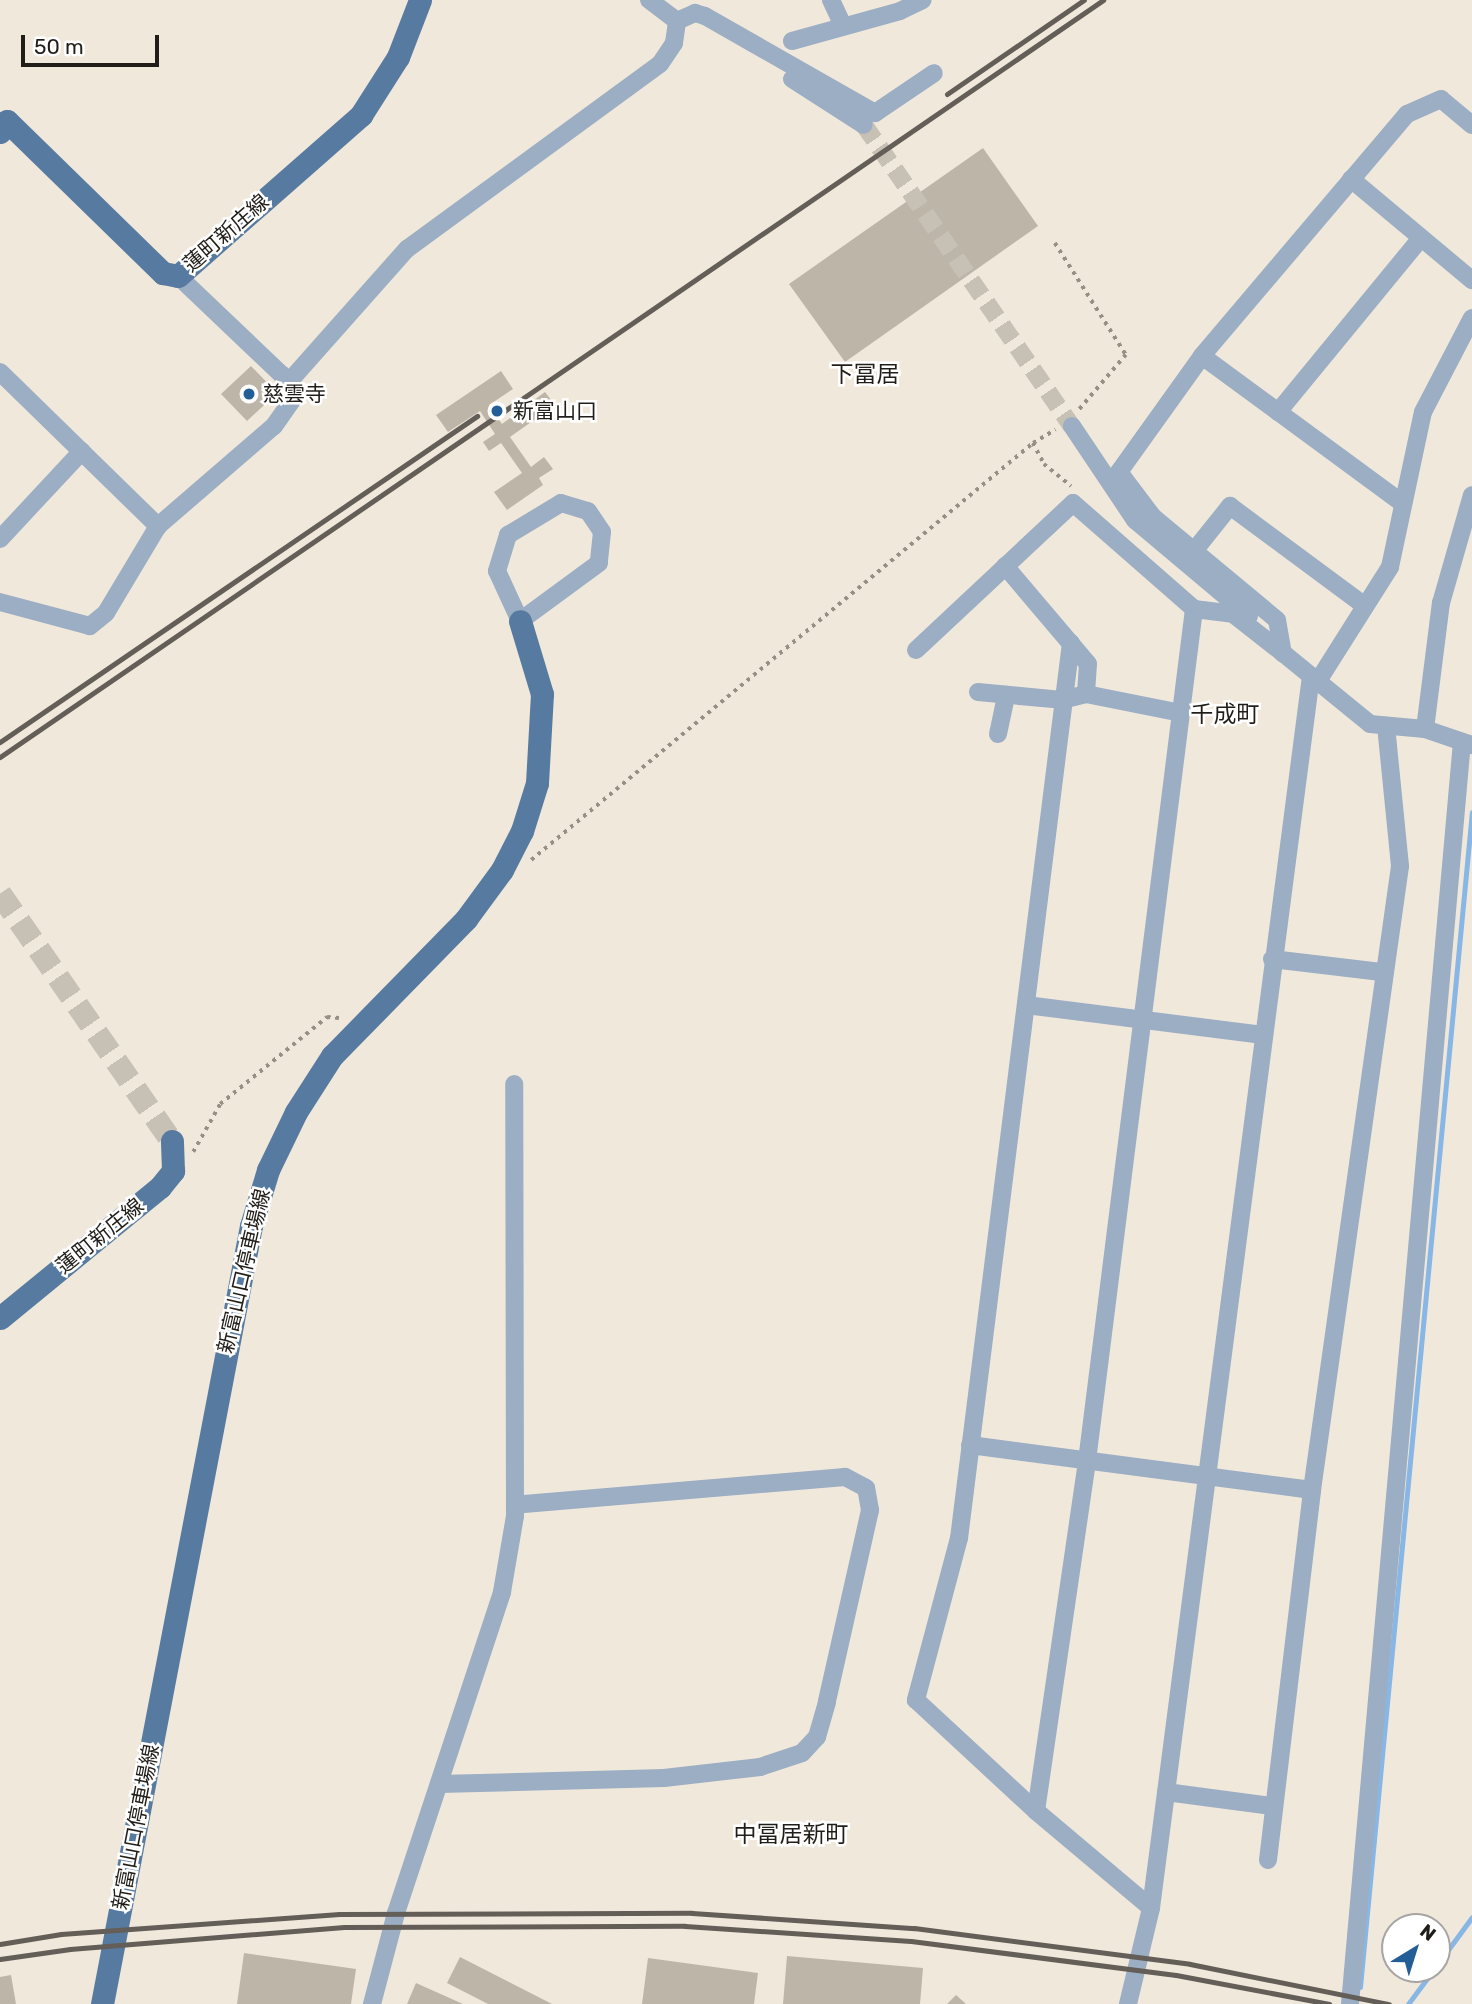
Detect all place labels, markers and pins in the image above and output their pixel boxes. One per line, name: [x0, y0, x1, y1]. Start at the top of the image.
place label: 慈雲寺: [263, 381, 326, 407]
marker: 慈雲寺: [241, 386, 257, 402]
place label: 新富山口: [513, 398, 597, 424]
marker: 新富山口: [487, 401, 507, 421]

